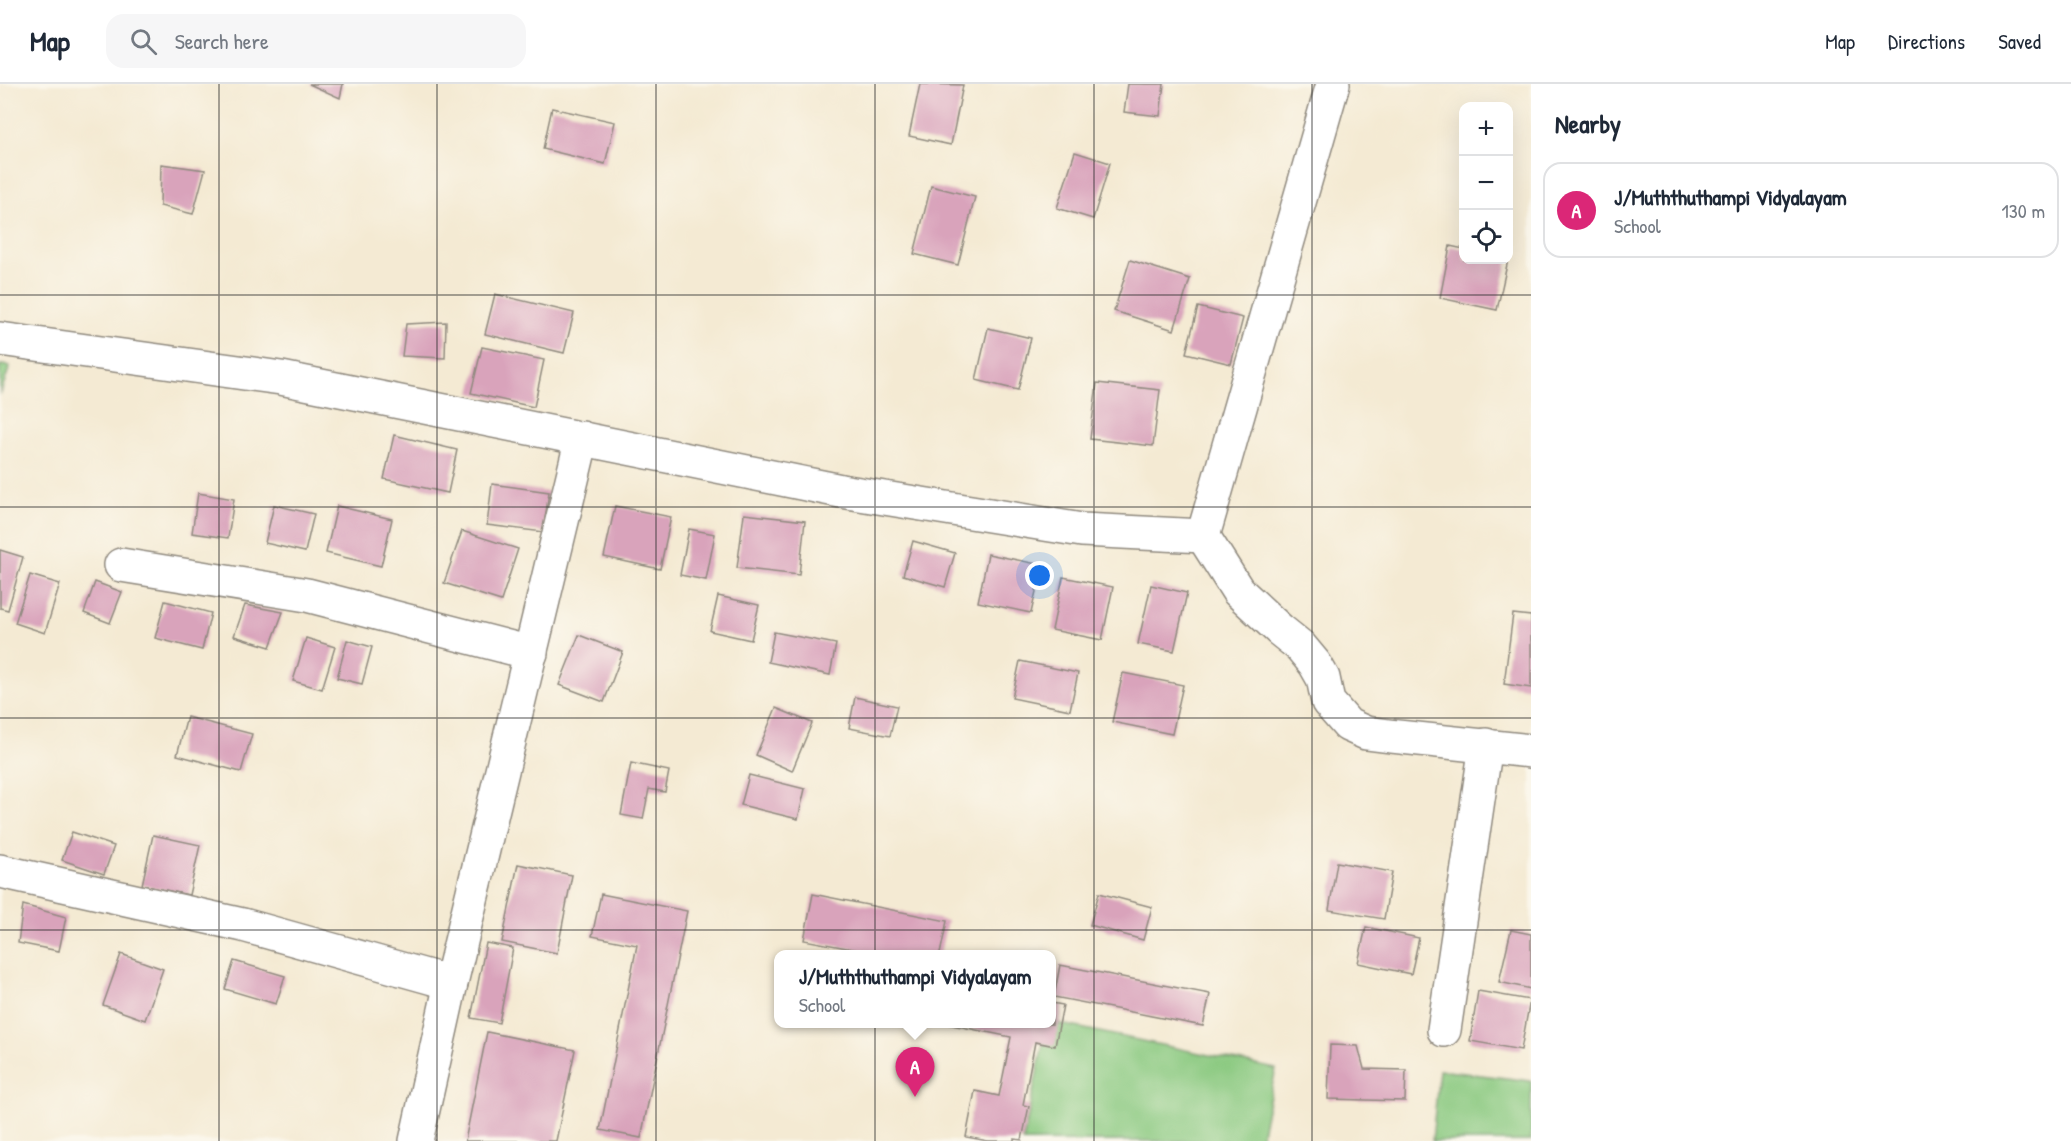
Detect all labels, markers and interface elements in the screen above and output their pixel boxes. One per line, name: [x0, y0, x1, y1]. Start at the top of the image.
search box: [106, 14, 526, 68]
text: Map: [30, 22, 70, 60]
icon: search: [127, 25, 160, 58]
text: Search here: [175, 26, 269, 56]
text: Map: [1825, 27, 1855, 56]
text: Directions: [1888, 27, 1965, 56]
text: Saved: [1998, 27, 2041, 56]
map controls: [1459, 102, 1513, 264]
button: +: [1459, 102, 1513, 156]
text: Nearby: [1555, 106, 1621, 141]
button: −: [1459, 156, 1513, 210]
text: J/Muththuthampi Vidyalayam: [1614, 182, 1847, 212]
text: A: [1572, 197, 1581, 224]
text: 130 m: [2002, 197, 2045, 224]
button: locate: [1459, 210, 1513, 264]
text: School: [1614, 212, 1661, 239]
your location: [1025, 561, 1054, 590]
popup: [774, 950, 1056, 1028]
text: J/Muththuthampi Vidyalayam: [799, 961, 1031, 991]
text: School: [799, 991, 845, 1018]
pin: A: [896, 1048, 934, 1097]

